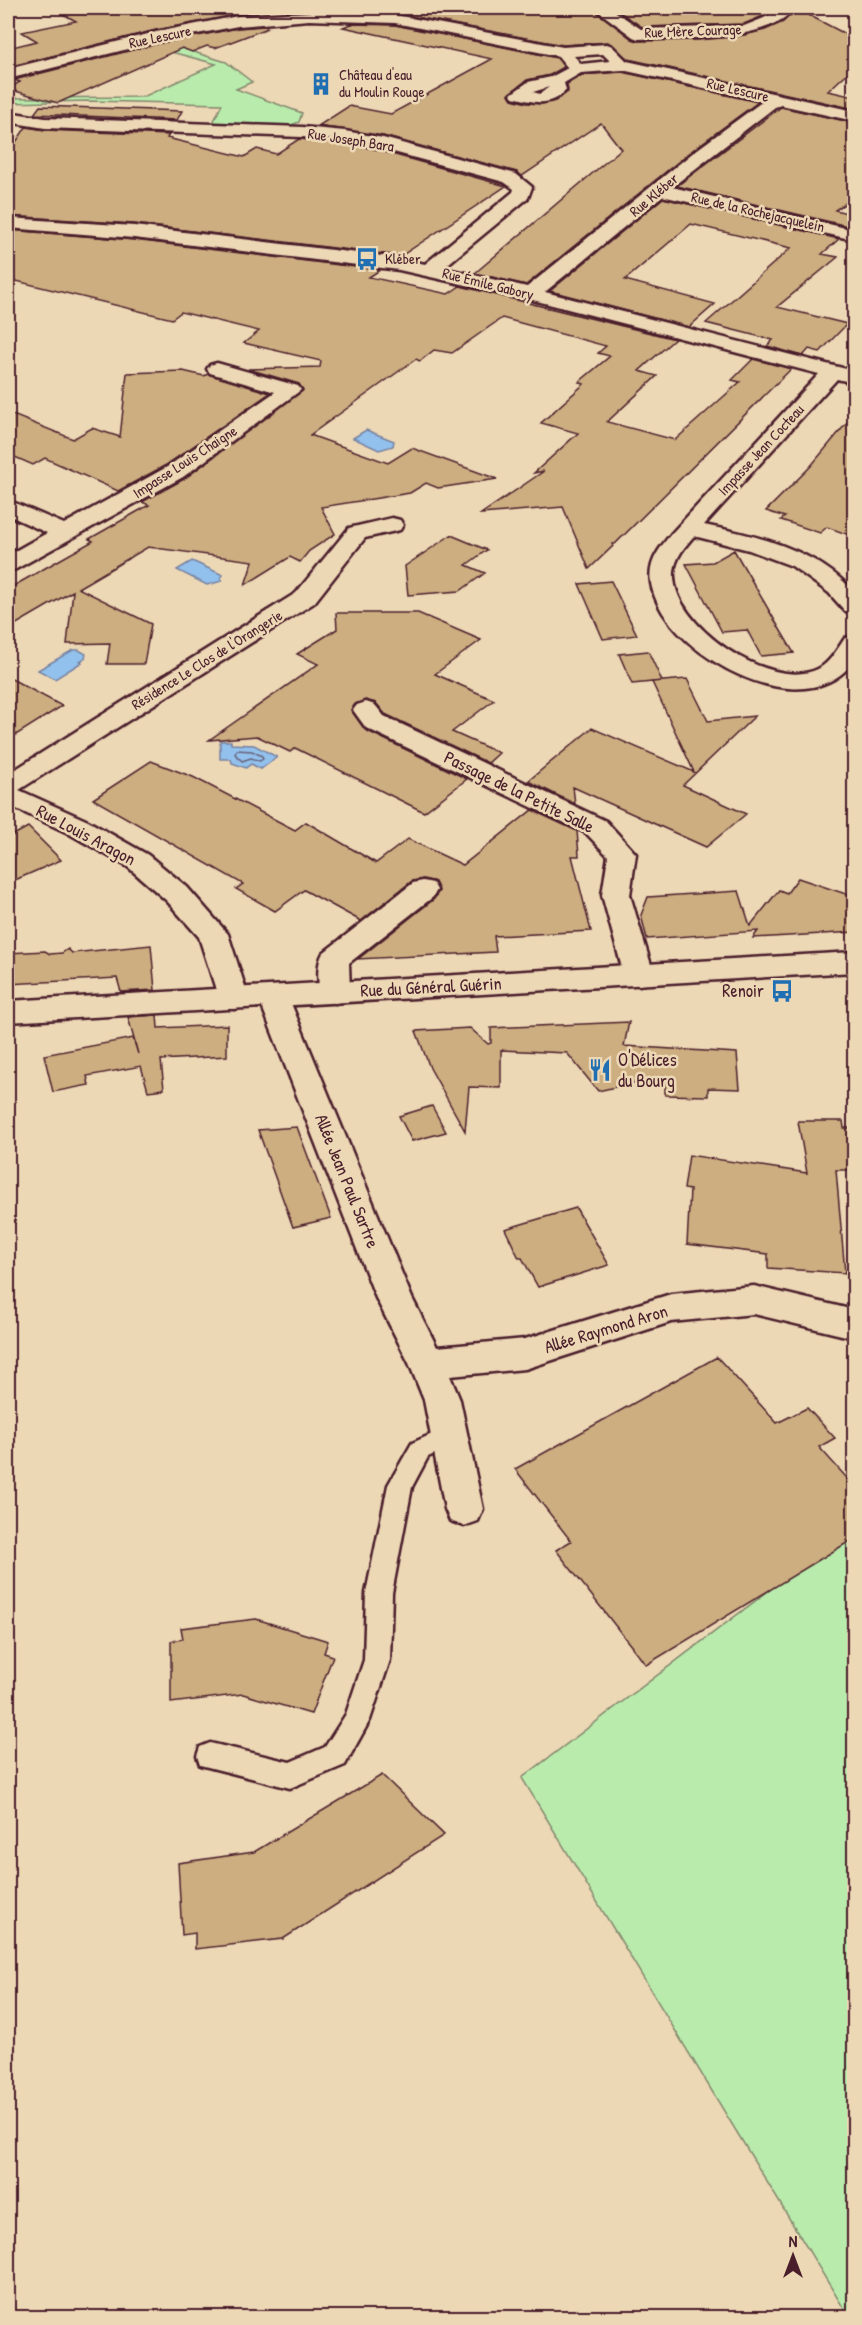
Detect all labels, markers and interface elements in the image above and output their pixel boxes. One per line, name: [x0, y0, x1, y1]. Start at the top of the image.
street label: Rue Mère Courage: [644, 18, 742, 43]
street label: Rue Lescure: [127, 20, 193, 53]
place label: Château d'eau du Moulin Rouge: [339, 64, 424, 102]
building icon: Château d'eau du Moulin Rouge: [308, 71, 334, 97]
street label: Rue Lescure: [705, 72, 771, 107]
street label: Rue Joseph Bara: [307, 122, 396, 157]
street label: Rue Kléber: [625, 168, 683, 221]
street label: Rue de la Rochejacquelein: [689, 186, 827, 237]
bus stop icon: Kléber: [354, 246, 380, 272]
place label: Kléber: [385, 248, 421, 269]
street label: Rue Émile Gabory: [440, 262, 536, 305]
street label: Impasse Jean Cocteau: [713, 399, 808, 500]
street label: Impasse Louis Chaigne: [129, 420, 241, 503]
street label: Résidence Le Clos de l'Orangerie: [127, 604, 286, 715]
street label: Passage de la Petite Salle: [440, 744, 598, 839]
street label: Rue Louis Aragon: [32, 798, 140, 871]
street label: Rue du Général Guérin: [360, 970, 502, 1003]
place label: Renoir: [722, 978, 764, 1003]
bus stop icon: Renoir: [769, 978, 795, 1004]
place label: O'Délices du Bourg: [618, 1047, 677, 1093]
restaurant icon: O'Délices du Bourg: [587, 1057, 613, 1083]
street label: Allée Jean Paul Sartre: [309, 1110, 386, 1252]
street label: Allée Raymond Aron: [541, 1298, 671, 1359]
north arrow: [763, 2226, 823, 2286]
text: N: [789, 2230, 798, 2252]

